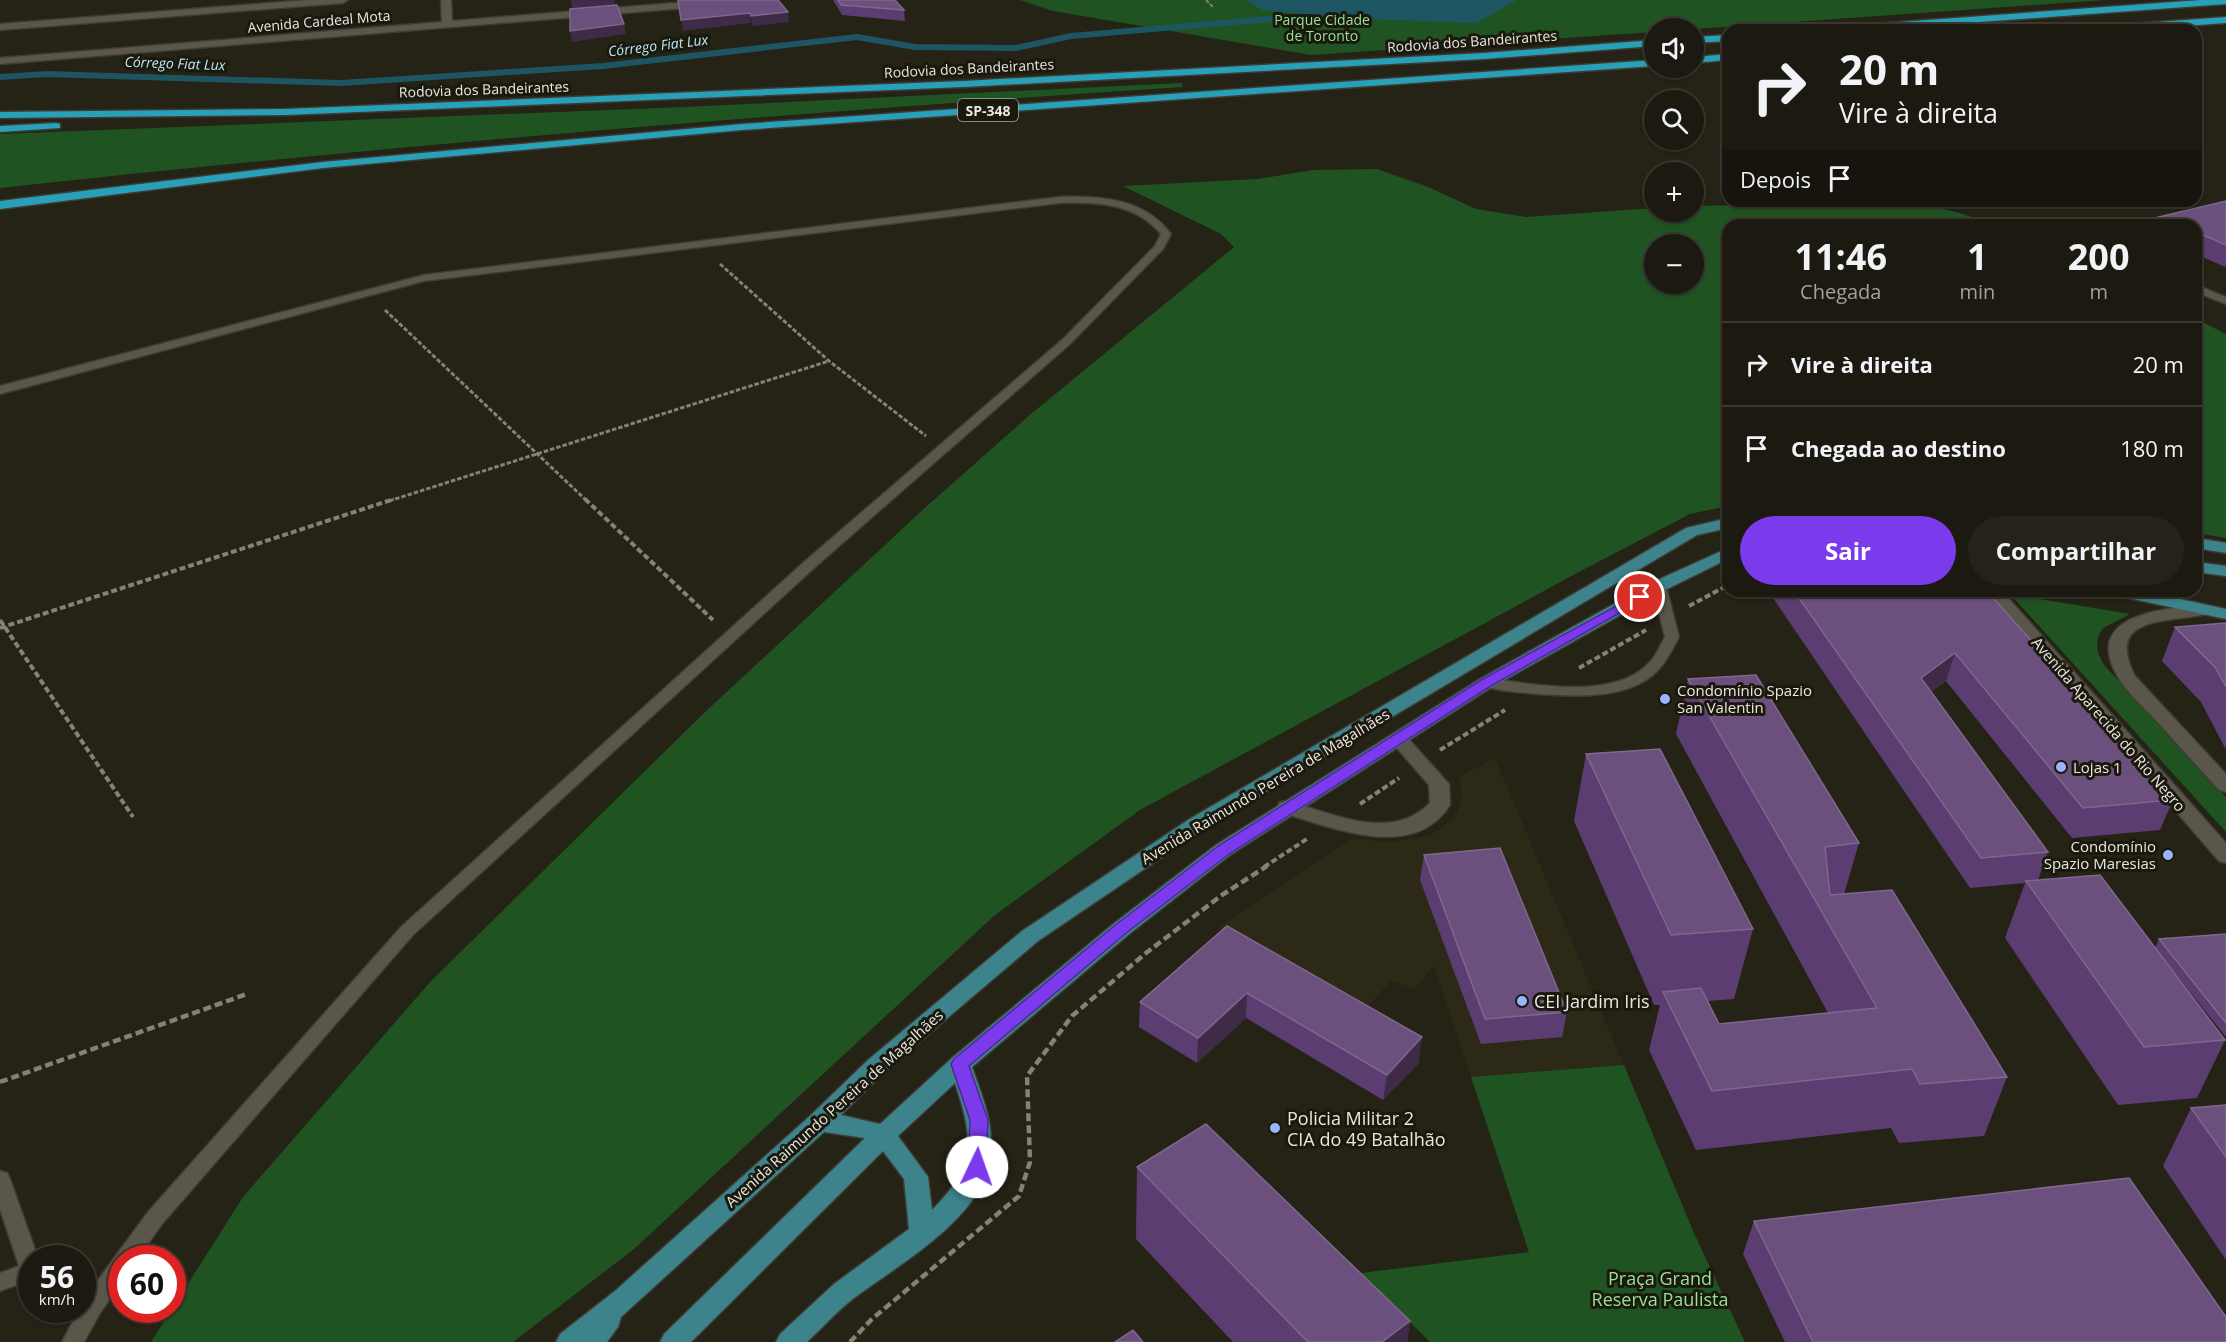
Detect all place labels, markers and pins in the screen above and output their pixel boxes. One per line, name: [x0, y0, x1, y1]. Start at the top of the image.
pin: [1614, 571, 1665, 622]
place label: Condomínio Spazio San Valentin: [1677, 680, 1812, 717]
marker: Condomínio Spazio San Valentin: [1658, 692, 1672, 706]
place label: Lojas 1: [2073, 757, 2122, 777]
marker: Lojas 1: [2054, 760, 2068, 774]
place label: Condomínio Spazio Maresias: [2044, 836, 2156, 873]
marker: Condomínio Spazio Maresias: [2161, 848, 2175, 862]
place label: CEI Jardim Iris: [1534, 989, 1650, 1013]
marker: CEI Jardim Iris: [1515, 994, 1529, 1008]
place label: Policia Militar 2 CIA do 49 Batalhão: [1287, 1106, 1446, 1151]
marker: Policia Militar 2 CIA do 49 Batalhão: [1268, 1121, 1282, 1135]

